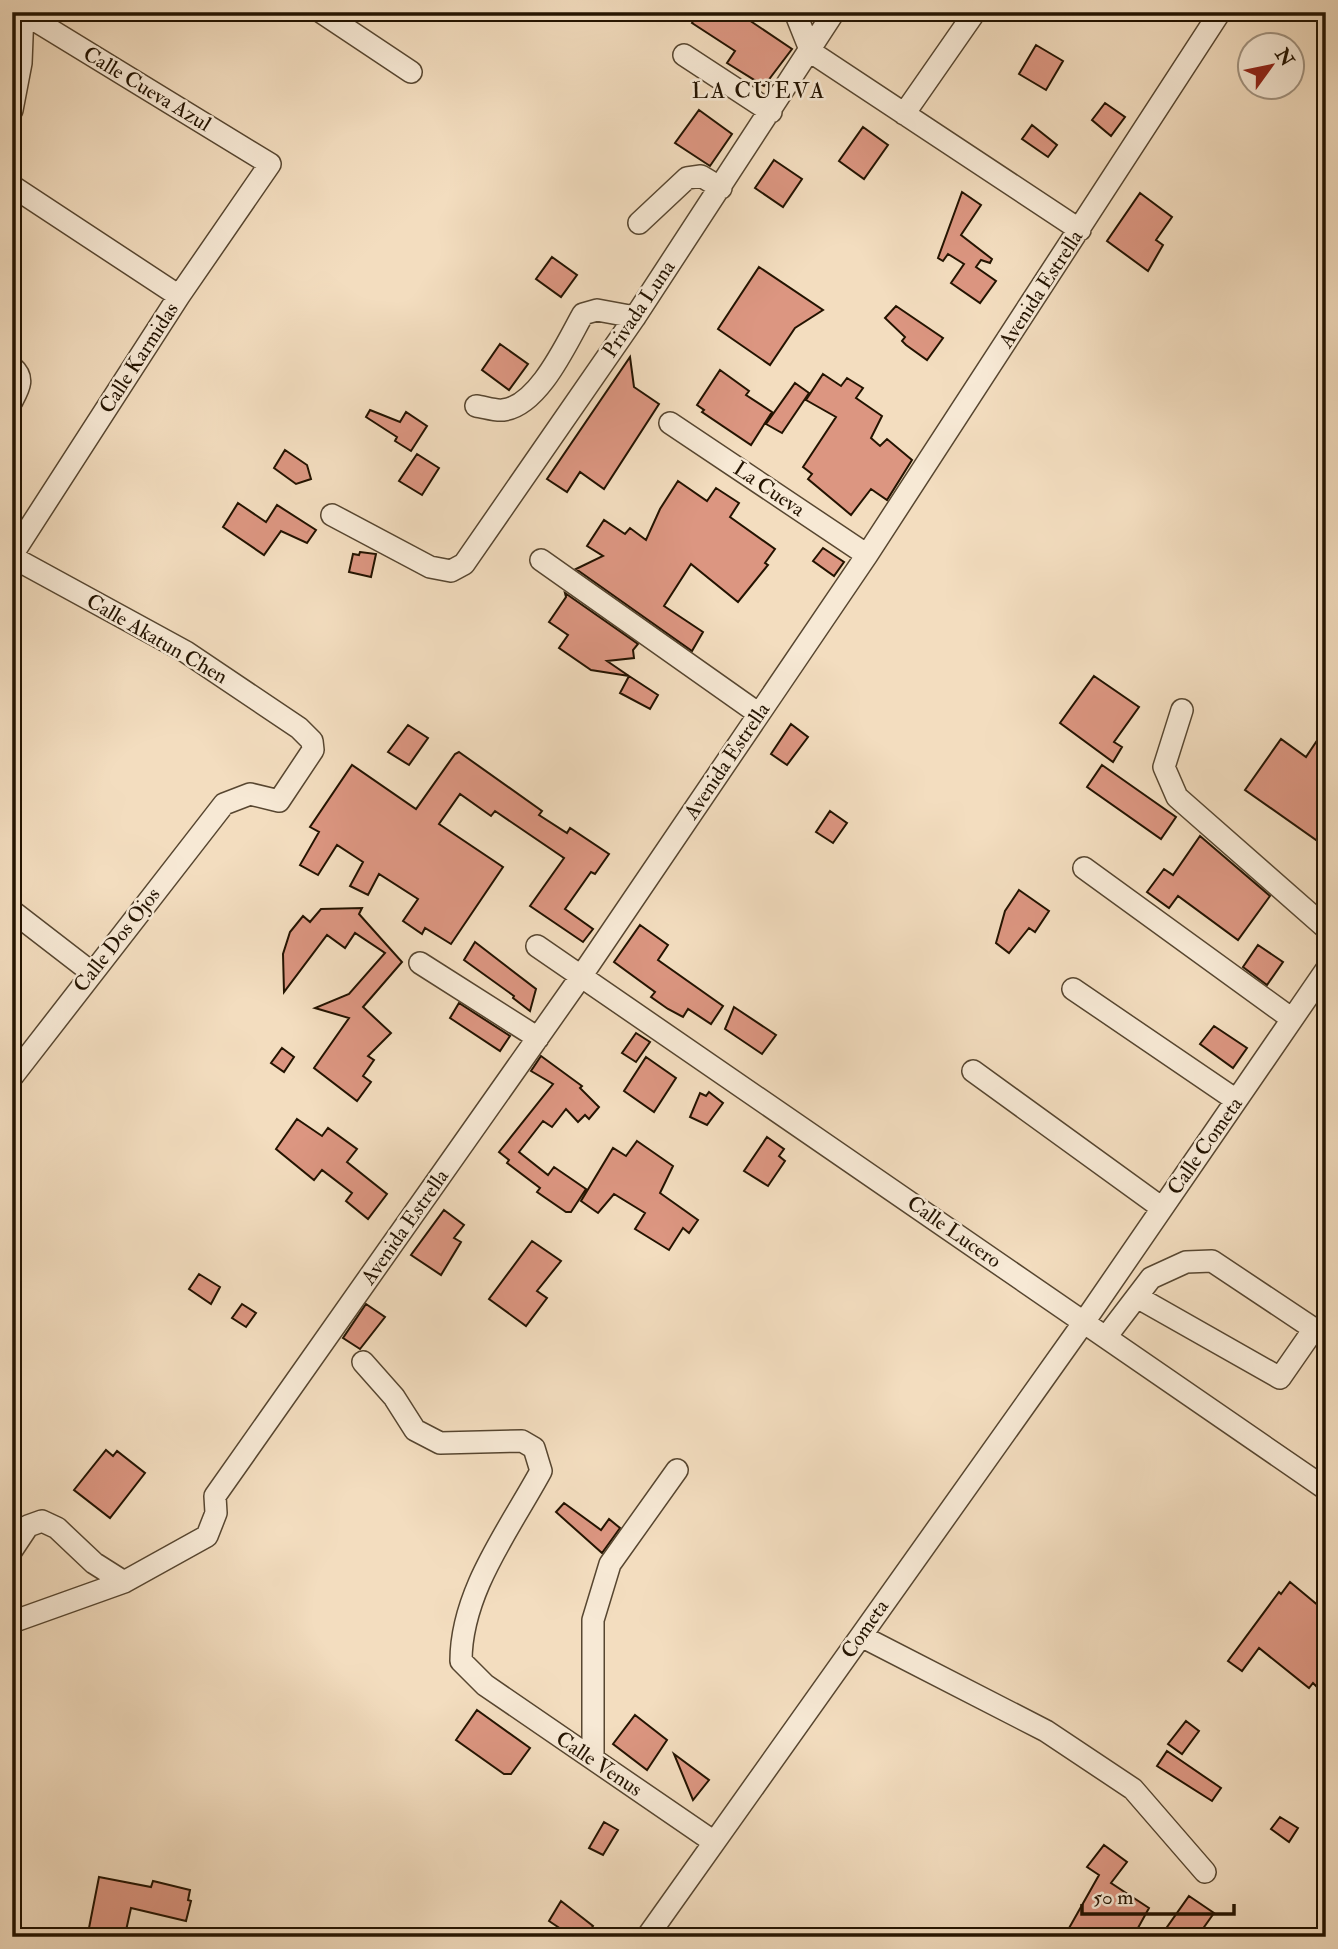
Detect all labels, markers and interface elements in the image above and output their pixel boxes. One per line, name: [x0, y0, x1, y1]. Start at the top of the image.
north arrow: [1236, 32, 1306, 102]
street label: Calle Cueva Azul: [78, 40, 216, 138]
text: N: [1269, 43, 1300, 72]
district label: LA CUEVA: [692, 76, 826, 105]
street label: Avenida Estrella: [992, 225, 1089, 354]
street label: Privada Luna: [597, 255, 682, 363]
street label: Calle Karmidas: [93, 297, 185, 419]
street label: La Cueva: [728, 455, 810, 523]
street label: Calle Akatun Chen: [82, 588, 233, 690]
street label: Avenida Estrella: [677, 697, 776, 825]
street label: Calle Dos Ojos: [68, 882, 166, 998]
street label: Calle Cometa: [1161, 1091, 1249, 1200]
street label: Avenida Estrella: [355, 1164, 455, 1291]
street label: Calle Lucero: [902, 1190, 1006, 1274]
street label: Cometa: [835, 1594, 895, 1664]
street label: Calle Venus: [551, 1725, 647, 1803]
scale bar: [1082, 1872, 1235, 1916]
text: 50 m: [1093, 1884, 1134, 1911]

